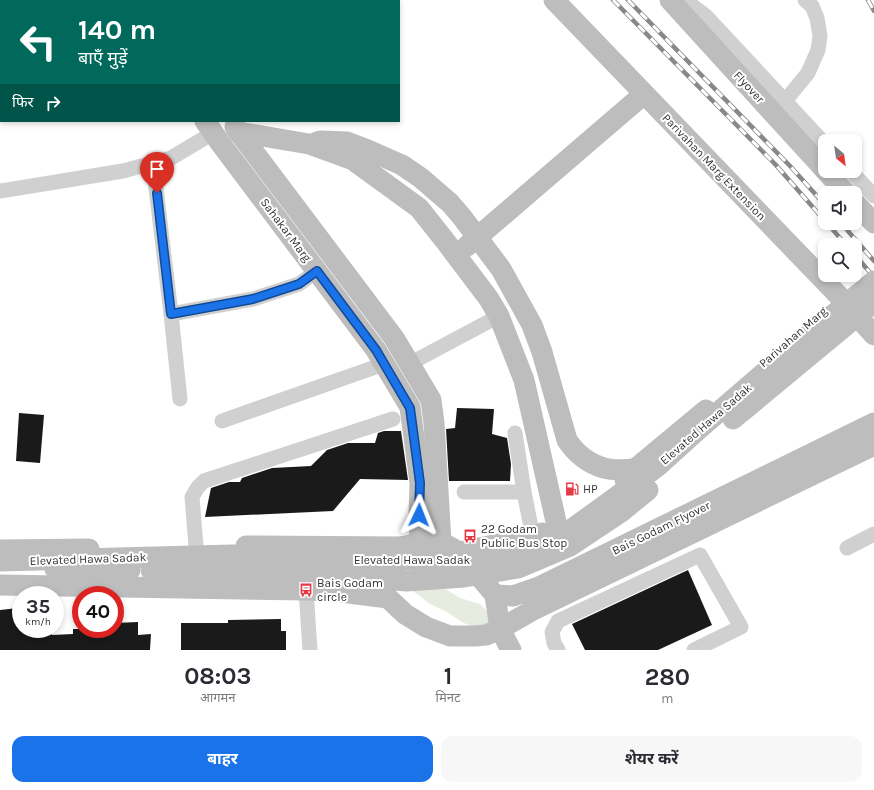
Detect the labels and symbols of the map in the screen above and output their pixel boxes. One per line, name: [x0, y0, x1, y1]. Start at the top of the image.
street label: Flyover: [731, 68, 768, 106]
street label: Parivahan Marg Extension: [659, 111, 769, 223]
north arrow: [818, 134, 862, 178]
pin: [140, 152, 174, 193]
street label: Sahakar Marg: [258, 195, 315, 265]
street label: Parivahan Marg: [756, 304, 830, 370]
street label: Elevated Hawa Sadak: [657, 380, 755, 468]
fuel station icon: HP: [564, 481, 580, 497]
place label: HP: [583, 482, 598, 496]
position arrow: [398, 494, 440, 536]
street label: Bais Godam Flyover: [610, 498, 713, 558]
place label: 22 Godam Public Bus Stop: [481, 522, 567, 550]
bus stop icon: 22 Godam Public Bus Stop: [462, 528, 478, 544]
street label: Elevated Hawa Sadak: [29, 550, 147, 568]
street label: Elevated Hawa Sadak: [354, 553, 471, 567]
place label: Bais Godam circle: [317, 576, 383, 604]
bus stop icon: Bais Godam circle: [298, 582, 314, 598]
speed limit sign: 40: [72, 586, 124, 638]

